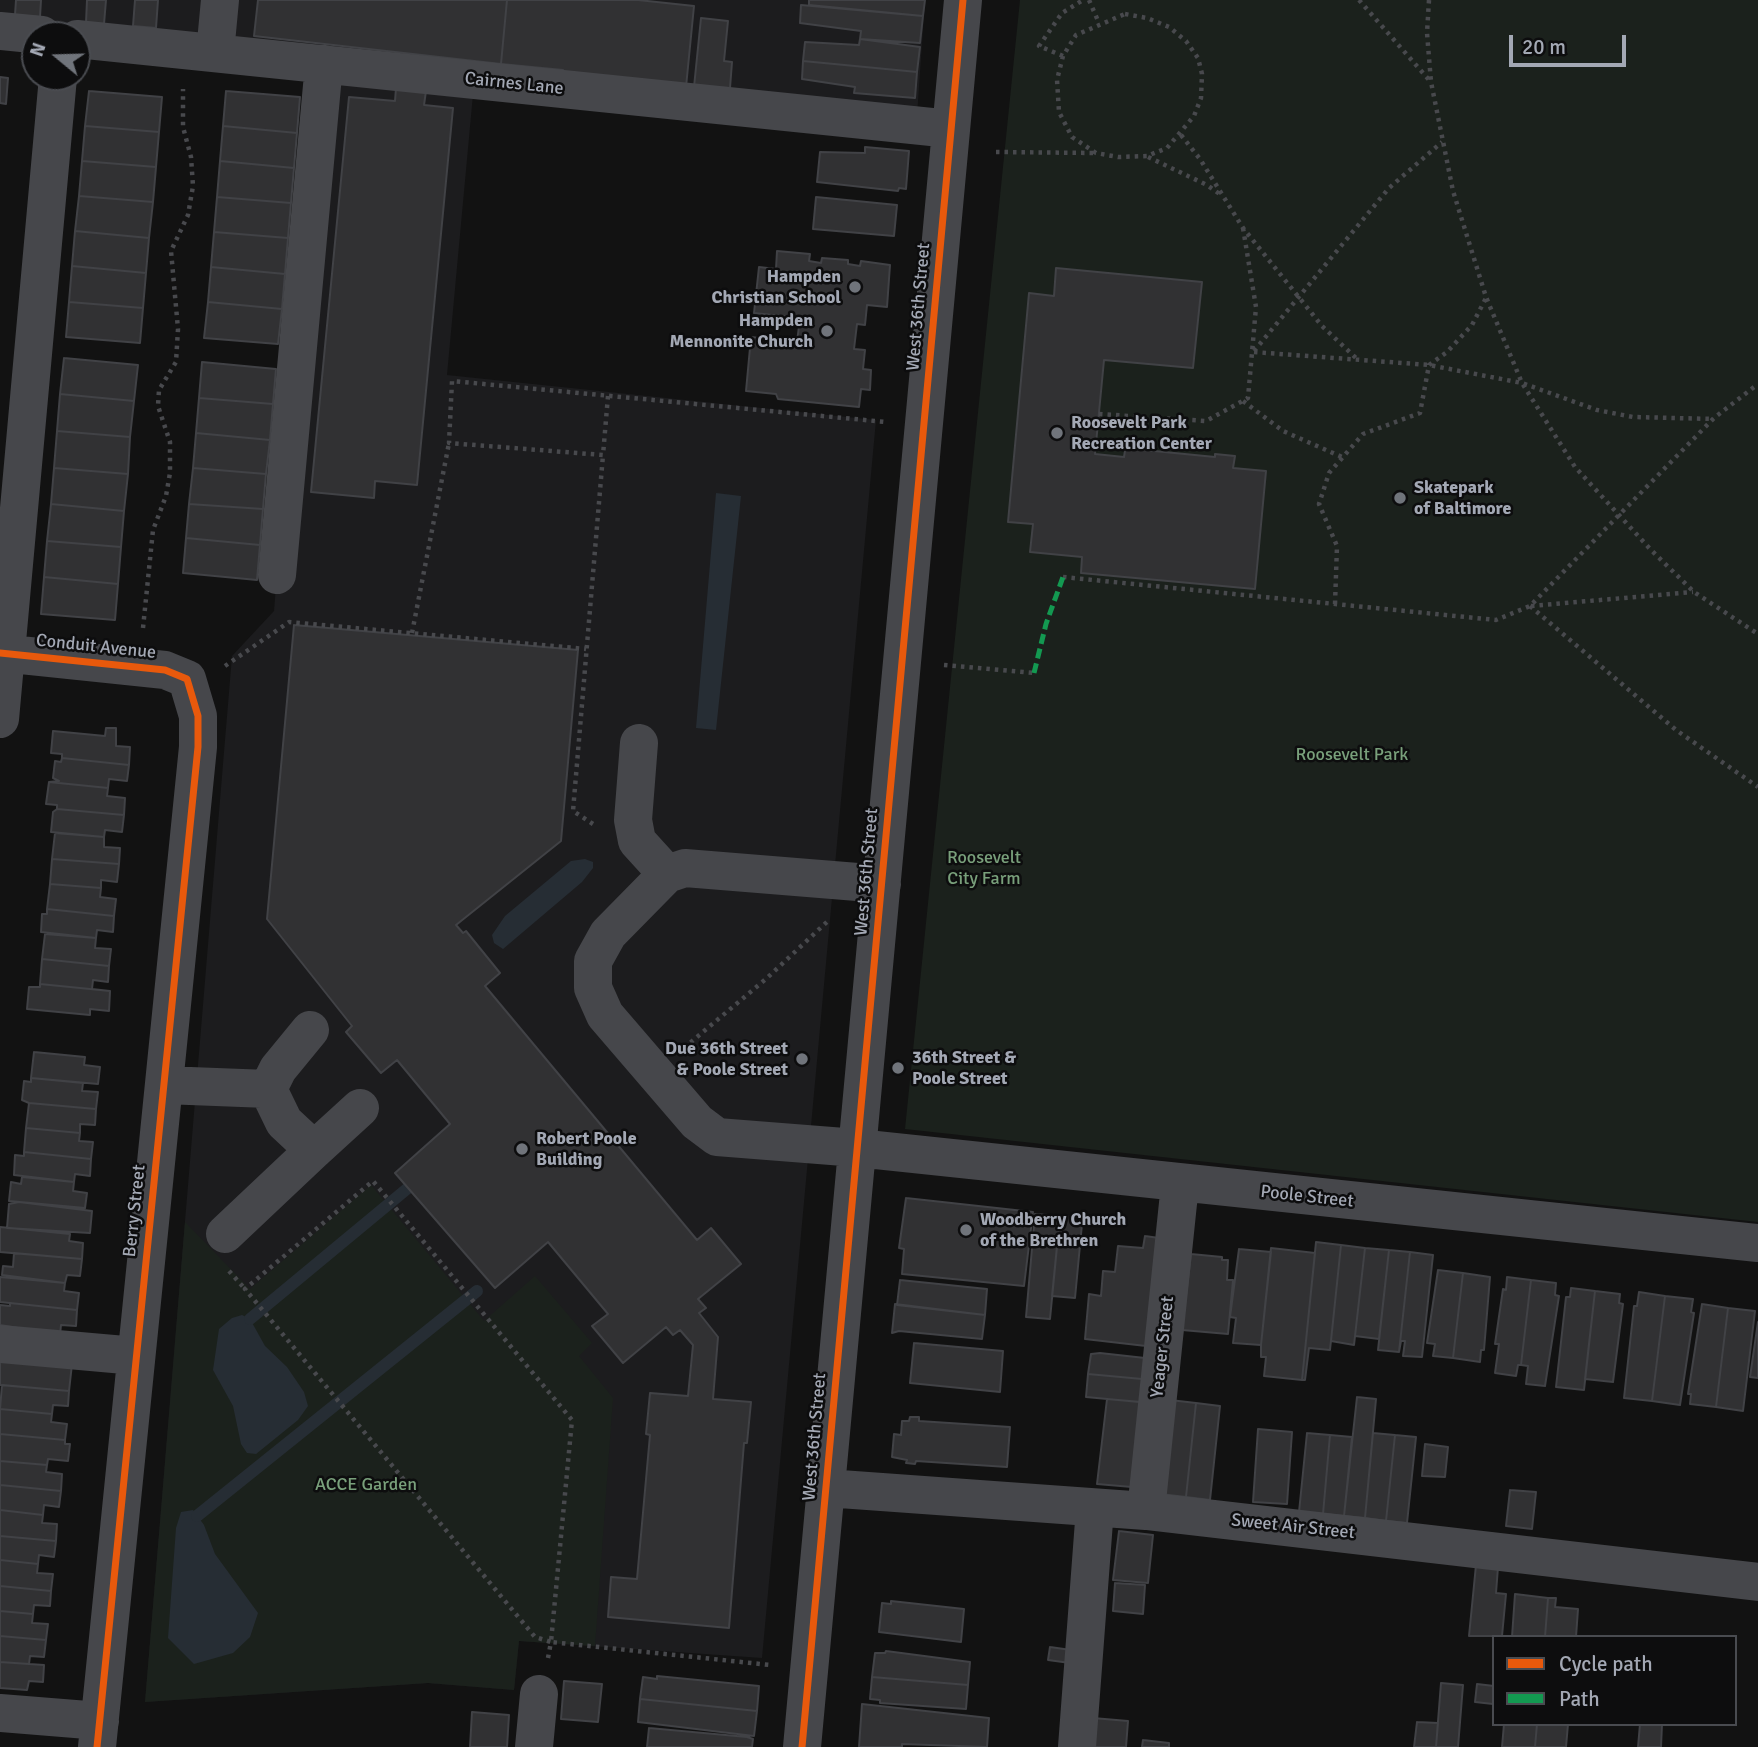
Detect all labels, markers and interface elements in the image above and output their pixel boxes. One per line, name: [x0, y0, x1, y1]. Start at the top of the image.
north arrow: [21, 21, 91, 91]
scale bar: [1513, 21, 1630, 65]
text: 20 m: [1522, 34, 1566, 60]
text: N: [25, 40, 52, 60]
street label: Cairnes Lane: [464, 68, 564, 100]
street label: West 36th Street: [903, 242, 935, 372]
place label: Hampden Christian School: [711, 266, 841, 308]
marker: Hampden Christian School: [847, 279, 863, 295]
place label: Hampden Mennonite Church: [670, 310, 813, 352]
marker: Hampden Mennonite Church: [819, 323, 835, 339]
place label: Roosevelt Park Recreation Center: [1071, 412, 1212, 454]
marker: Roosevelt Park Recreation Center: [1049, 425, 1065, 441]
place label: Skatepark of Baltimore: [1414, 477, 1511, 520]
marker: Skatepark of Baltimore: [1392, 490, 1408, 506]
street label: Conduit Avenue: [35, 630, 157, 664]
park label: Roosevelt Park: [1296, 744, 1408, 766]
street label: West 36th Street: [851, 807, 883, 937]
park label: Roosevelt City Farm: [947, 847, 1021, 890]
place label: Due 36th Street & Poole Street: [665, 1038, 788, 1080]
place label: 36th Street & Poole Street: [912, 1047, 1016, 1090]
marker: Due 36th Street & Poole Street: [794, 1051, 810, 1067]
marker: 36th Street & Poole Street: [890, 1060, 906, 1076]
place label: Robert Poole Building: [536, 1128, 637, 1170]
marker: Robert Poole Building: [514, 1141, 530, 1157]
street label: Berry Street: [119, 1164, 151, 1258]
street label: Poole Street: [1259, 1181, 1355, 1213]
place label: Woodberry Church of the Brethren: [980, 1209, 1126, 1252]
marker: Woodberry Church of the Brethren: [958, 1222, 974, 1238]
street label: Yeager Street: [1147, 1295, 1179, 1399]
street label: West 36th Street: [799, 1372, 831, 1502]
park label: ACCE Garden: [315, 1474, 417, 1496]
street label: Sweet Air Street: [1230, 1510, 1356, 1544]
legend: [1492, 1635, 1737, 1726]
text: Cycle path: [1559, 1651, 1653, 1677]
text: Path: [1559, 1686, 1600, 1712]

